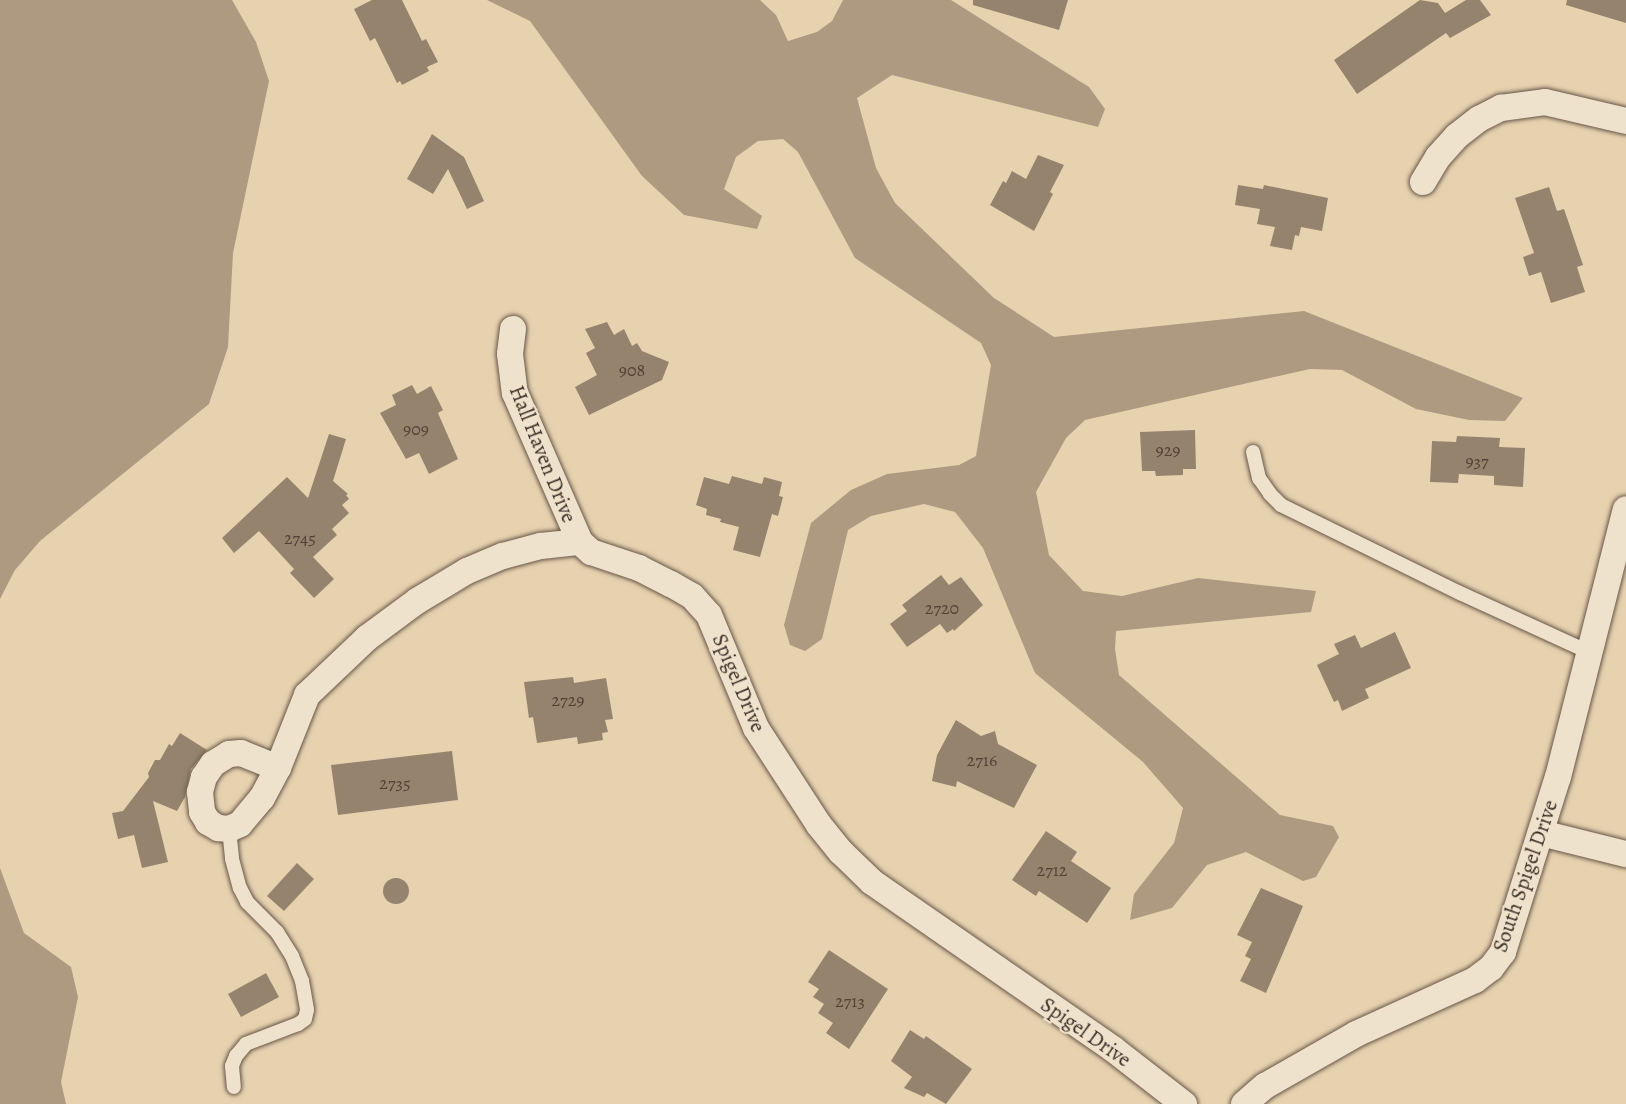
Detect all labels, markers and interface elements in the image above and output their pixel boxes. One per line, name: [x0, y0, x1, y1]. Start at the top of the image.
house number: 908: [619, 359, 645, 381]
street label: Hall Haven Drive: [504, 382, 582, 526]
house number: 909: [403, 418, 429, 440]
house number: 929: [1156, 439, 1180, 461]
house number: 937: [1465, 450, 1489, 472]
house number: 2745: [284, 527, 316, 549]
house number: 2720: [925, 597, 959, 619]
street label: Spigel Drive: [707, 630, 771, 736]
house number: 2729: [552, 689, 584, 711]
house number: 2716: [967, 749, 997, 771]
house number: 2735: [379, 772, 411, 794]
street label: South Spigel Drive: [1487, 797, 1563, 955]
house number: 2712: [1037, 859, 1067, 881]
house number: 2713: [835, 990, 865, 1012]
street label: Spigel Drive: [1036, 992, 1136, 1072]

